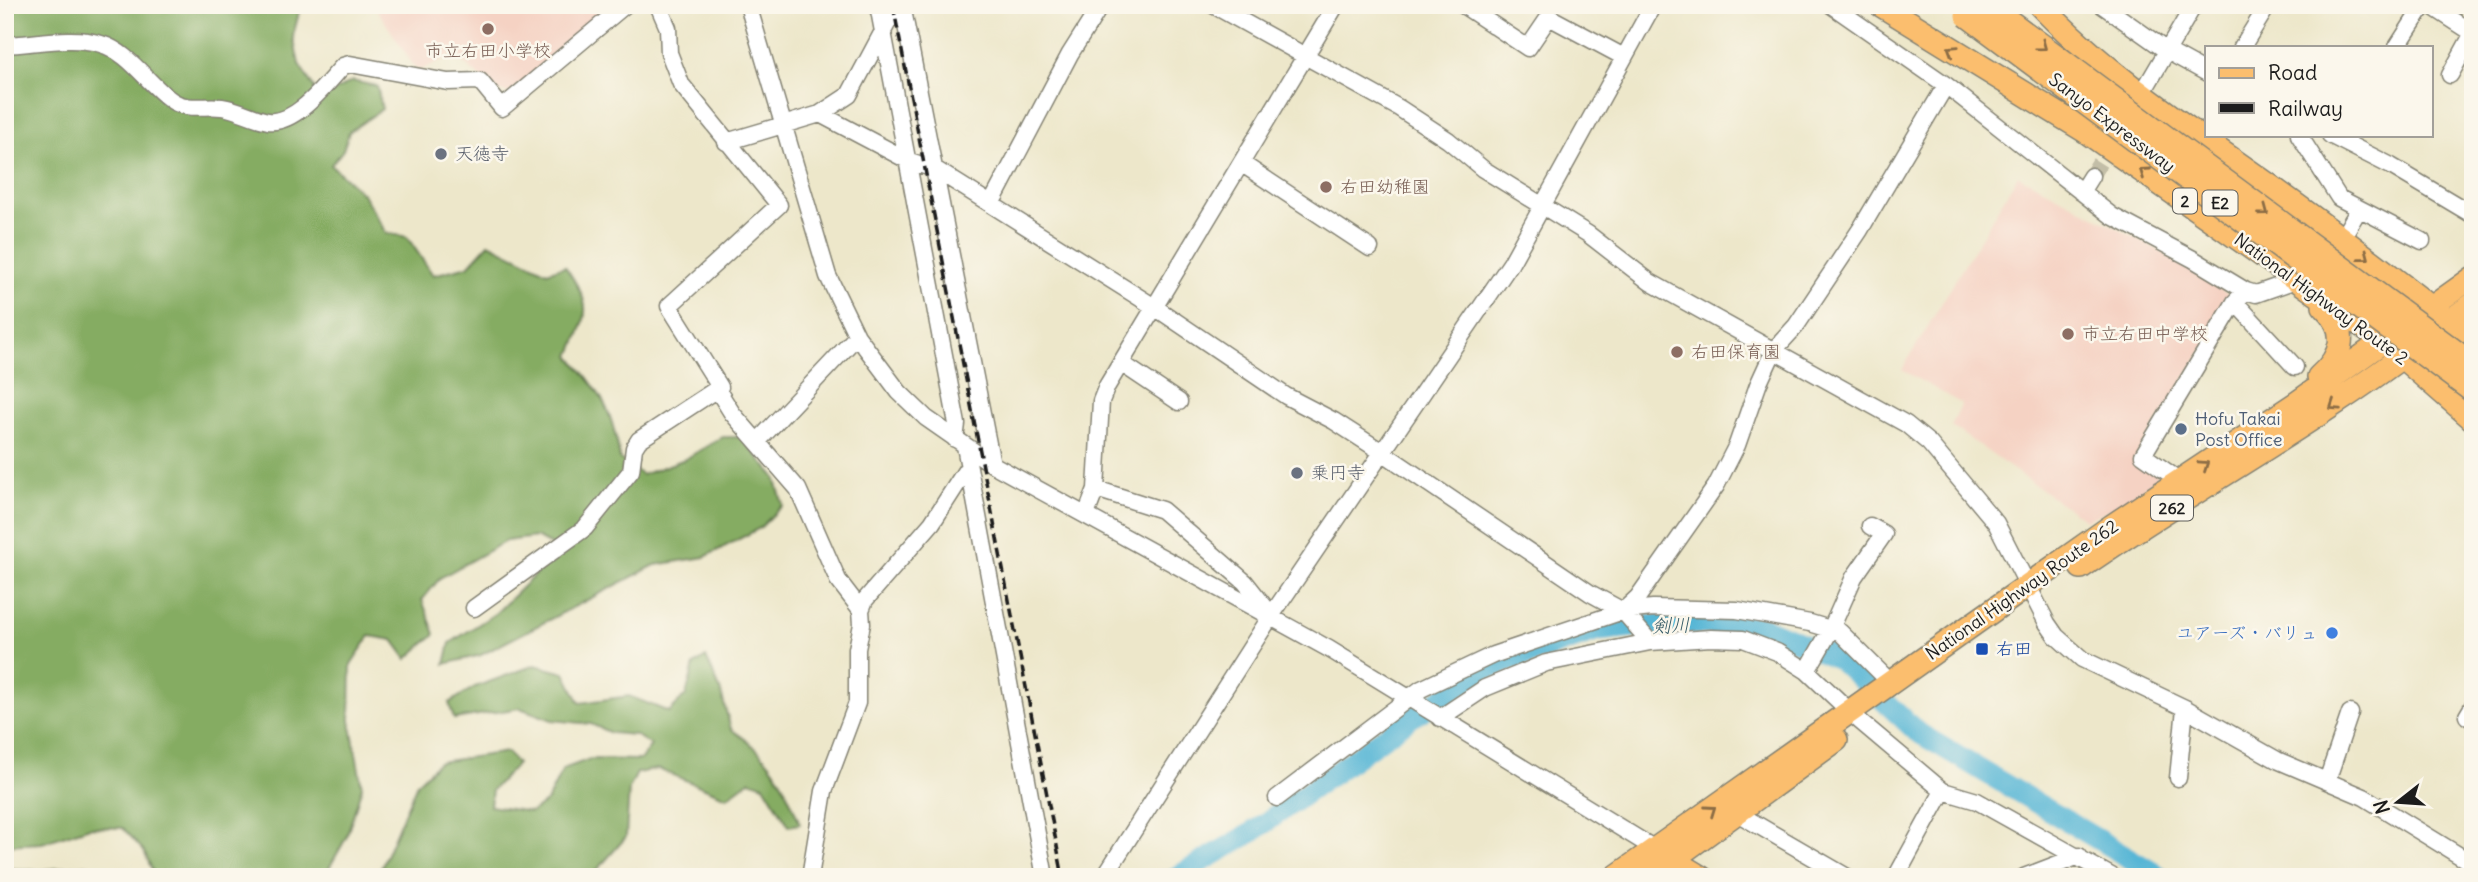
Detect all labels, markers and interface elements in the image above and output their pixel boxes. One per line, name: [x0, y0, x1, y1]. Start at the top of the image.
marker: 市立右田小学校: [480, 21, 496, 37]
one-way arrow: [2034, 38, 2047, 50]
place label: 市立右田小学校: [425, 39, 551, 62]
one-way arrow: [1947, 46, 1960, 59]
legend: [2205, 46, 2432, 136]
text: Road: [2268, 59, 2317, 86]
street label: Sanyo Expressway: [2045, 68, 2180, 178]
text: Railway: [2268, 95, 2343, 122]
place label: 天徳寺: [455, 142, 509, 165]
marker: 天徳寺: [433, 146, 449, 162]
one-way arrow: [2139, 168, 2152, 180]
place label: 右田幼稚園: [1340, 175, 1430, 198]
marker: 右田幼稚園: [1318, 179, 1334, 195]
road number: 2: [2173, 188, 2197, 214]
road number: E2: [2202, 190, 2238, 216]
one-way arrow: [2256, 202, 2269, 215]
street label: National Highway Route 2: [2230, 228, 2413, 370]
one-way arrow: [2357, 247, 2370, 260]
place label: 市立右田中学校: [2082, 322, 2208, 345]
marker: 市立右田中学校: [2060, 326, 2076, 342]
place label: 右田保育園: [1691, 340, 1781, 363]
marker: 右田保育園: [1669, 344, 1685, 360]
one-way arrow: [2329, 398, 2342, 410]
place label: Hofu Takai Post Office: [2195, 407, 2282, 451]
marker: Hofu Takai Post Office: [2173, 421, 2189, 437]
one-way arrow: [2197, 460, 2210, 473]
place label: 乗円寺: [1311, 461, 1365, 484]
marker: 乗円寺: [1289, 465, 1305, 481]
road number: 262: [2151, 495, 2193, 520]
street label: National Highway Route 262: [1921, 514, 2123, 665]
water label: 剣川: [1652, 612, 1690, 638]
place label: ユアーズ・バリュ: [2176, 621, 2318, 644]
marker: ユアーズ・バリュ: [2324, 625, 2340, 641]
place label: 右田: [1996, 637, 2032, 660]
marker: 右田: [1974, 641, 1990, 657]
north arrow: [2362, 766, 2432, 836]
text: N: [2368, 797, 2395, 817]
one-way arrow: [1703, 806, 1716, 818]

